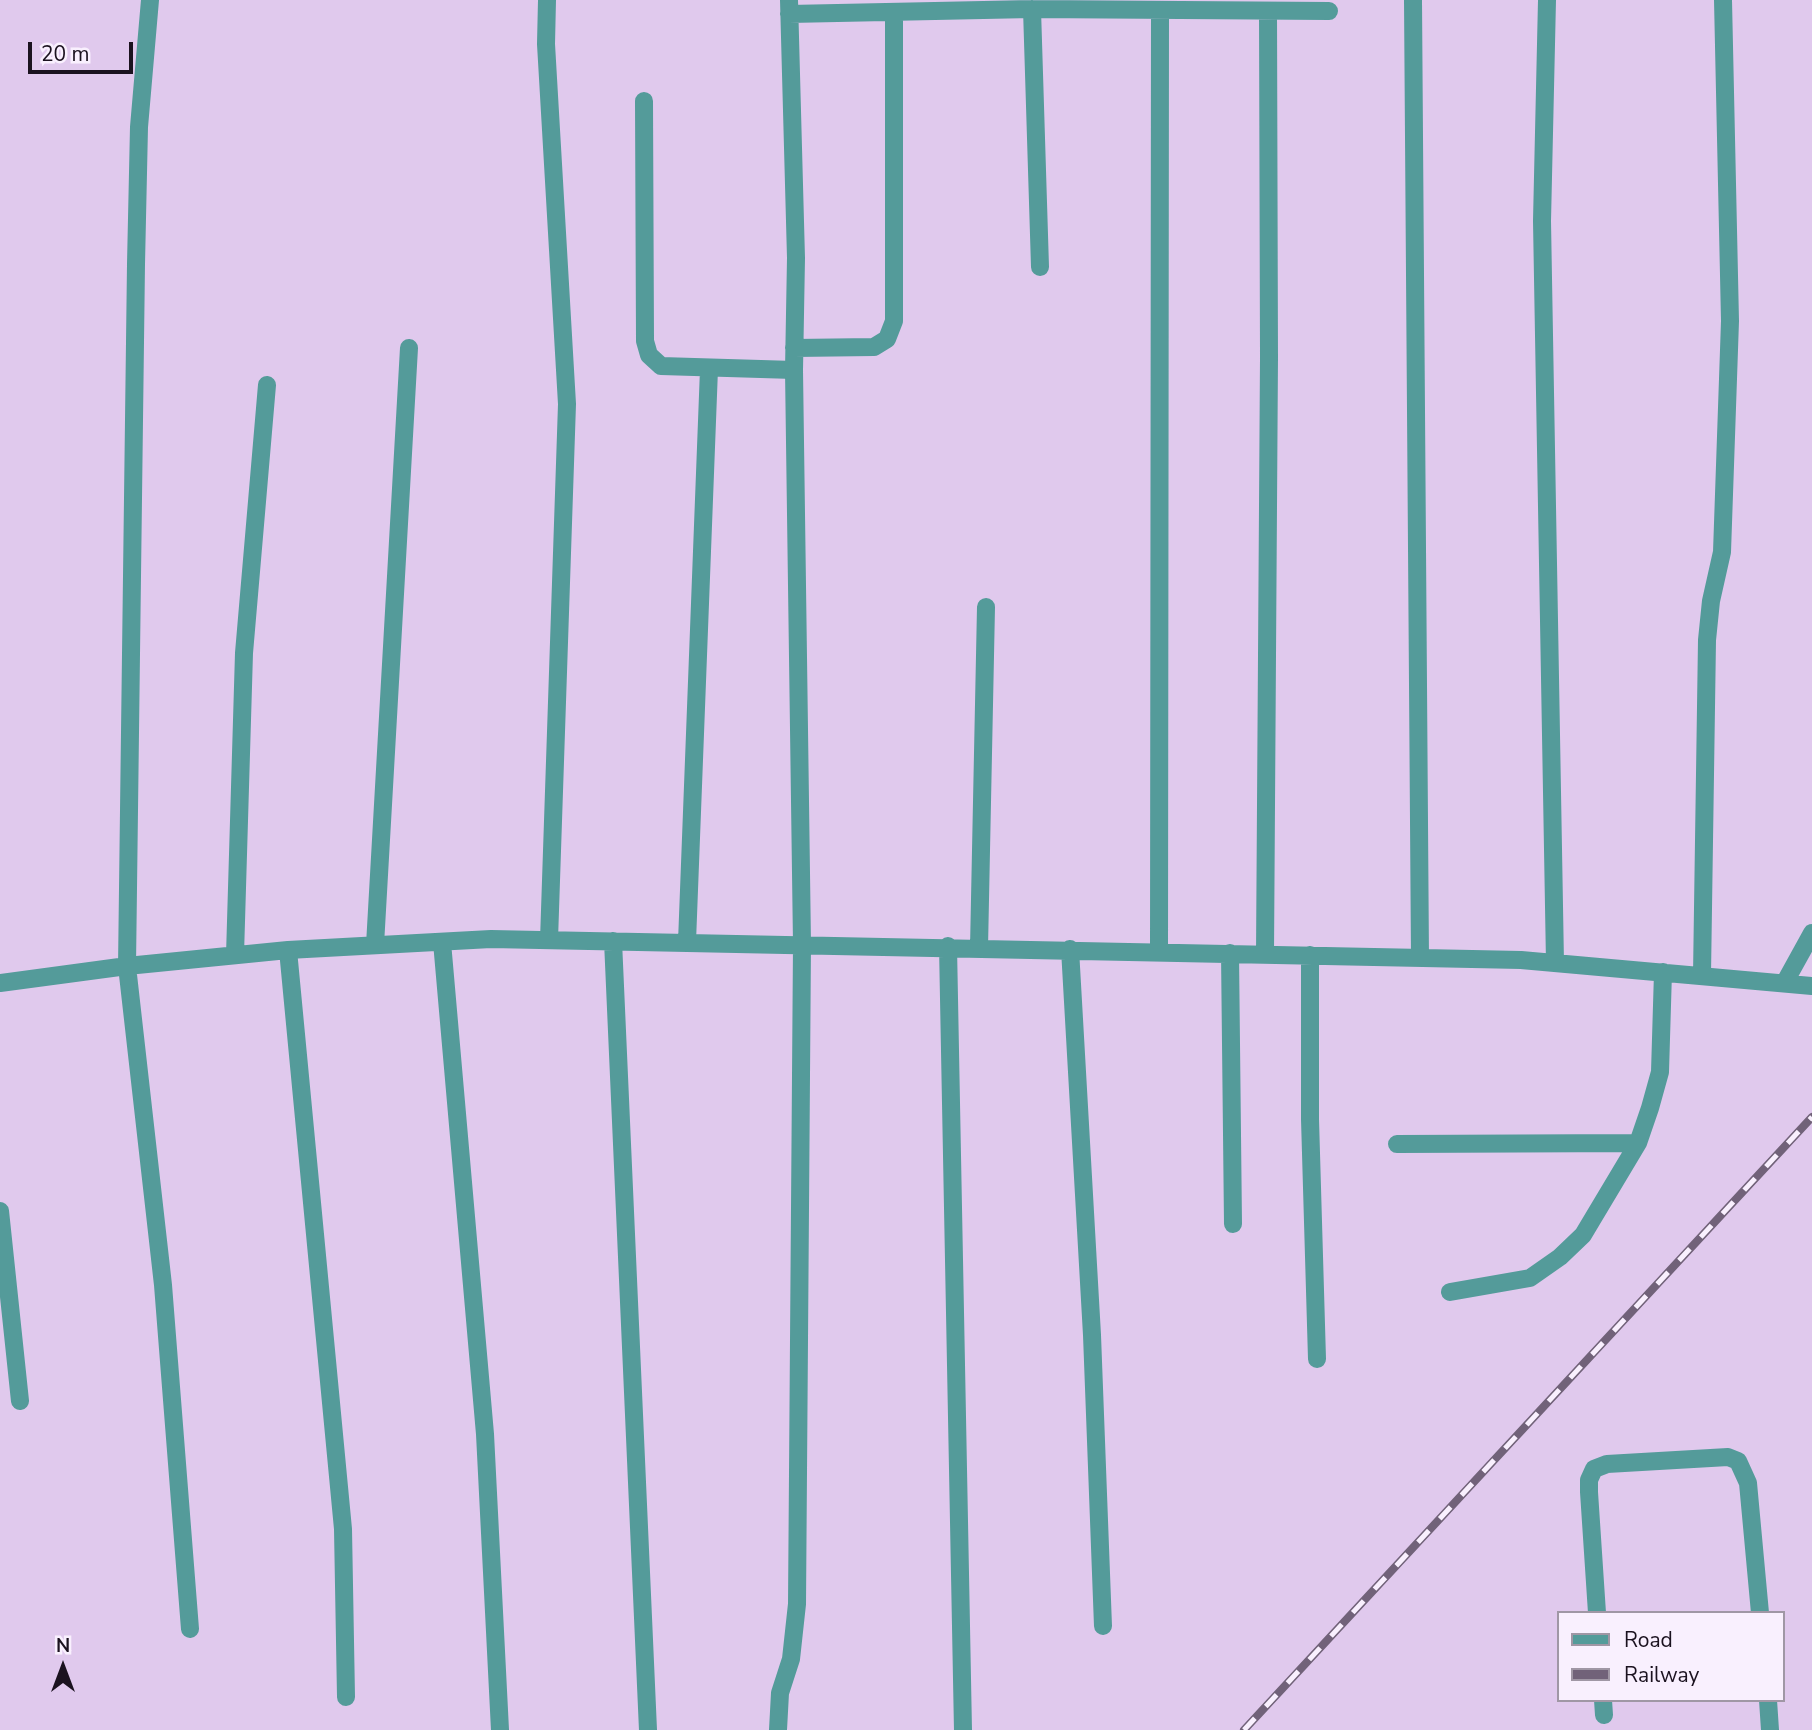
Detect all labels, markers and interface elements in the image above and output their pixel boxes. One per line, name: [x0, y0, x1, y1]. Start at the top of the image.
scale bar: [32, 28, 136, 72]
text: 20 m: [41, 40, 90, 68]
legend: [1556, 1611, 1784, 1702]
text: Road: [1624, 1626, 1673, 1654]
north arrow: [28, 1632, 98, 1702]
text: N: [56, 1633, 70, 1659]
text: Railway: [1624, 1661, 1699, 1689]

